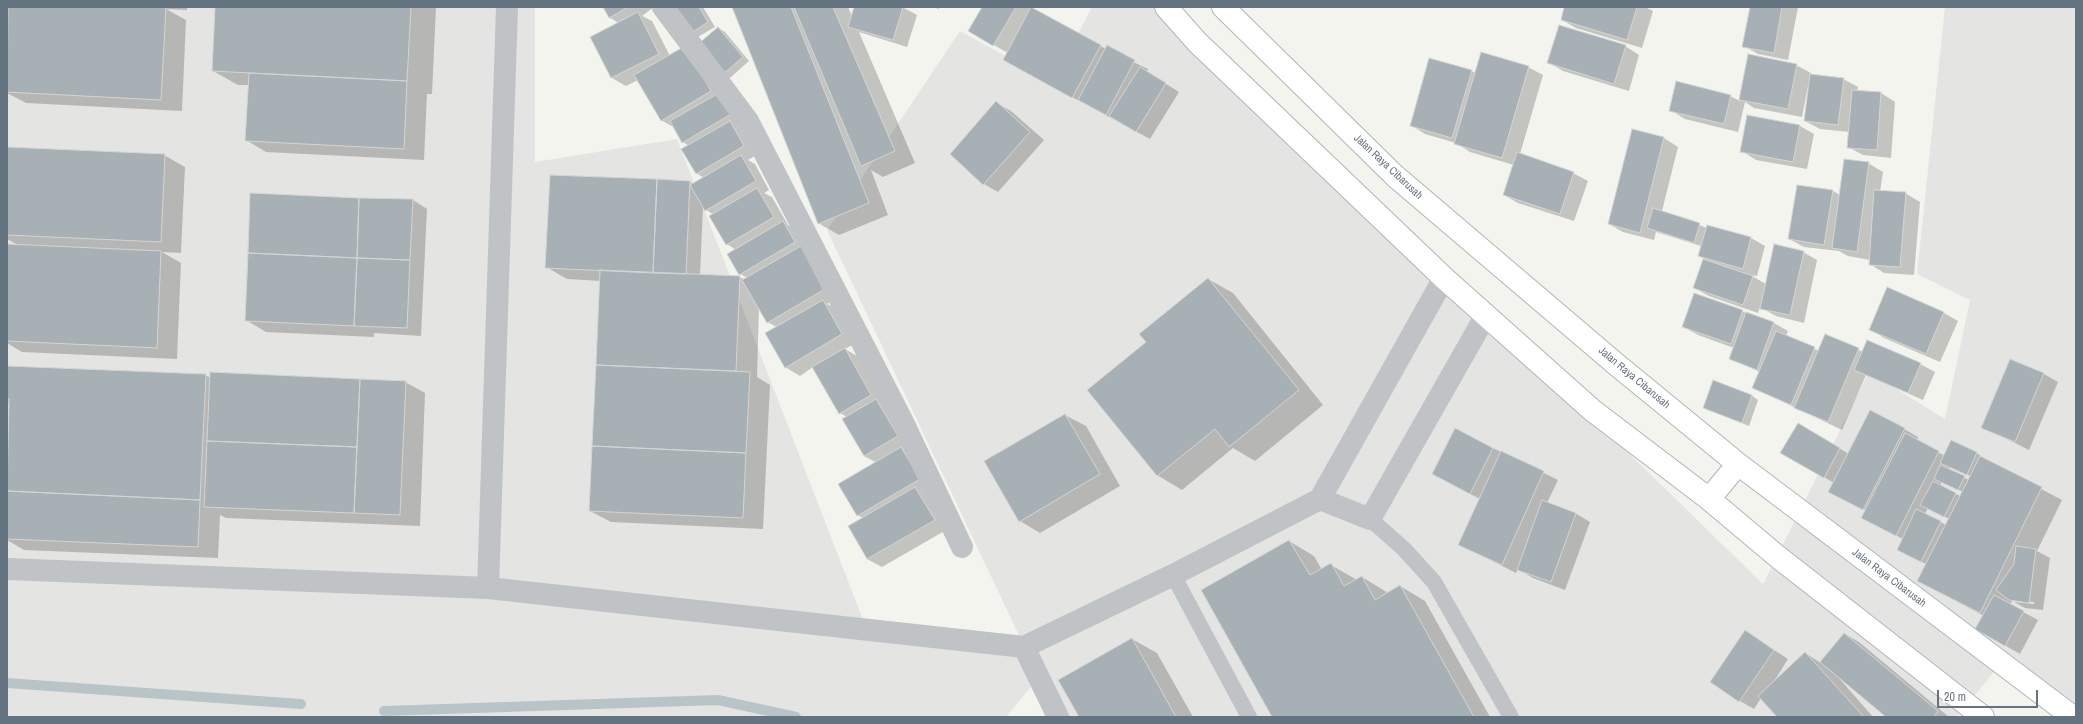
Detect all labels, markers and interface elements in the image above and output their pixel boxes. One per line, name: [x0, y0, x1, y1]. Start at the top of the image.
street label: Jalan Raya Cibarusah: [1351, 132, 1425, 202]
street label: Jalan Raya Cibarusah: [1596, 344, 1672, 412]
street label: Jalan Raya Cibarusah: [1849, 546, 1929, 610]
scale bar: [1939, 682, 2040, 708]
text: 20 m: [1944, 689, 1966, 705]

